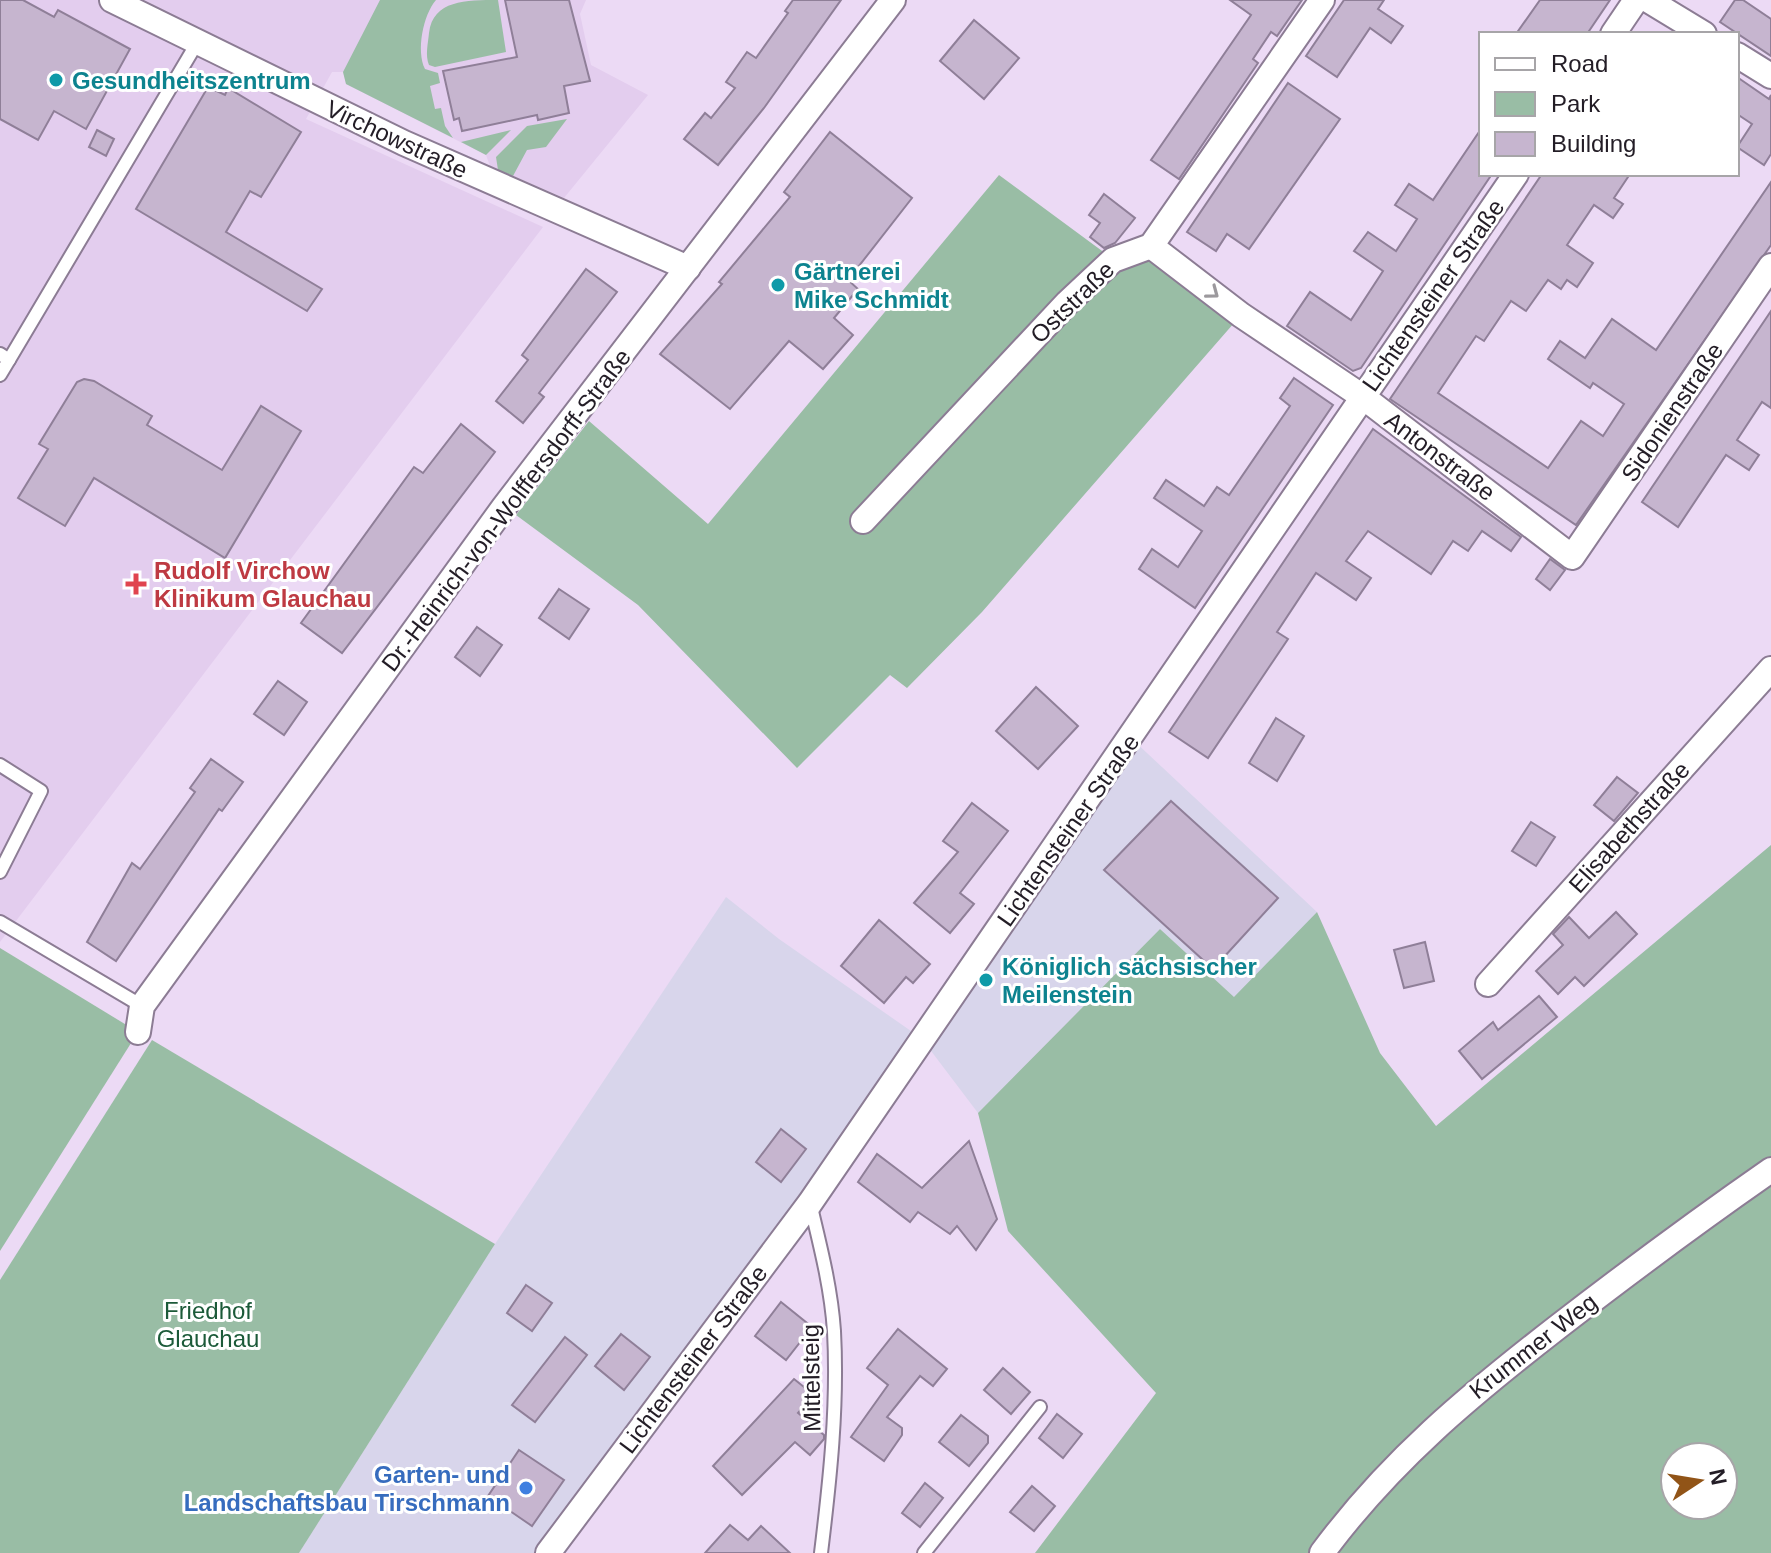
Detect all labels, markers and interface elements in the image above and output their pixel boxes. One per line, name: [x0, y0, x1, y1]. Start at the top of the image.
legend: [1479, 32, 1739, 176]
text: Road: [1551, 50, 1608, 77]
place label: Gesundheitszentrum: [72, 67, 311, 94]
marker: Gesundheitszentrum: [47, 71, 65, 89]
text: Park: [1551, 90, 1601, 117]
street label: Virchowstraße: [322, 94, 472, 184]
text: Building: [1551, 130, 1636, 157]
street label: Lichtensteiner Straße: [1357, 194, 1509, 396]
street label: Oststraße: [1025, 256, 1119, 348]
place label: Gärtnerei Mike Schmidt: [794, 258, 949, 313]
marker: Gärtnerei Mike Schmidt: [769, 276, 787, 294]
one-way arrow: [1204, 284, 1218, 298]
street label: Sidonienstraße: [1616, 338, 1728, 486]
street label: Dr.-Heinrich-von-Wolffersdorff-Straße: [376, 344, 636, 676]
street label: Antonstraße: [1380, 406, 1500, 506]
place label: Rudolf Virchow Klinikum Glauchau: [154, 557, 371, 612]
marker: Rudolf Virchow Klinikum Glauchau: [125, 573, 147, 595]
street label: Lichtensteiner Straße: [992, 729, 1144, 931]
street label: Elisabethstraße: [1563, 756, 1695, 898]
place label: Königlich sächsischer Meilenstein: [1002, 953, 1257, 1008]
marker: Königlich sächsischer Meilenstein: [977, 971, 995, 989]
street label: Lichtensteiner Straße: [614, 1260, 772, 1458]
street label: Krummer Weg: [1464, 1288, 1602, 1404]
park label: Friedhof Glauchau: [157, 1297, 259, 1352]
street label: Mittelsteig: [797, 1324, 825, 1432]
north arrow: [1659, 1441, 1739, 1521]
place label: Garten- und Landschaftsbau Tirschmann: [184, 1461, 510, 1516]
text: N: [1704, 1467, 1732, 1487]
marker: Garten- und Landschaftsbau Tirschmann: [517, 1479, 535, 1497]

